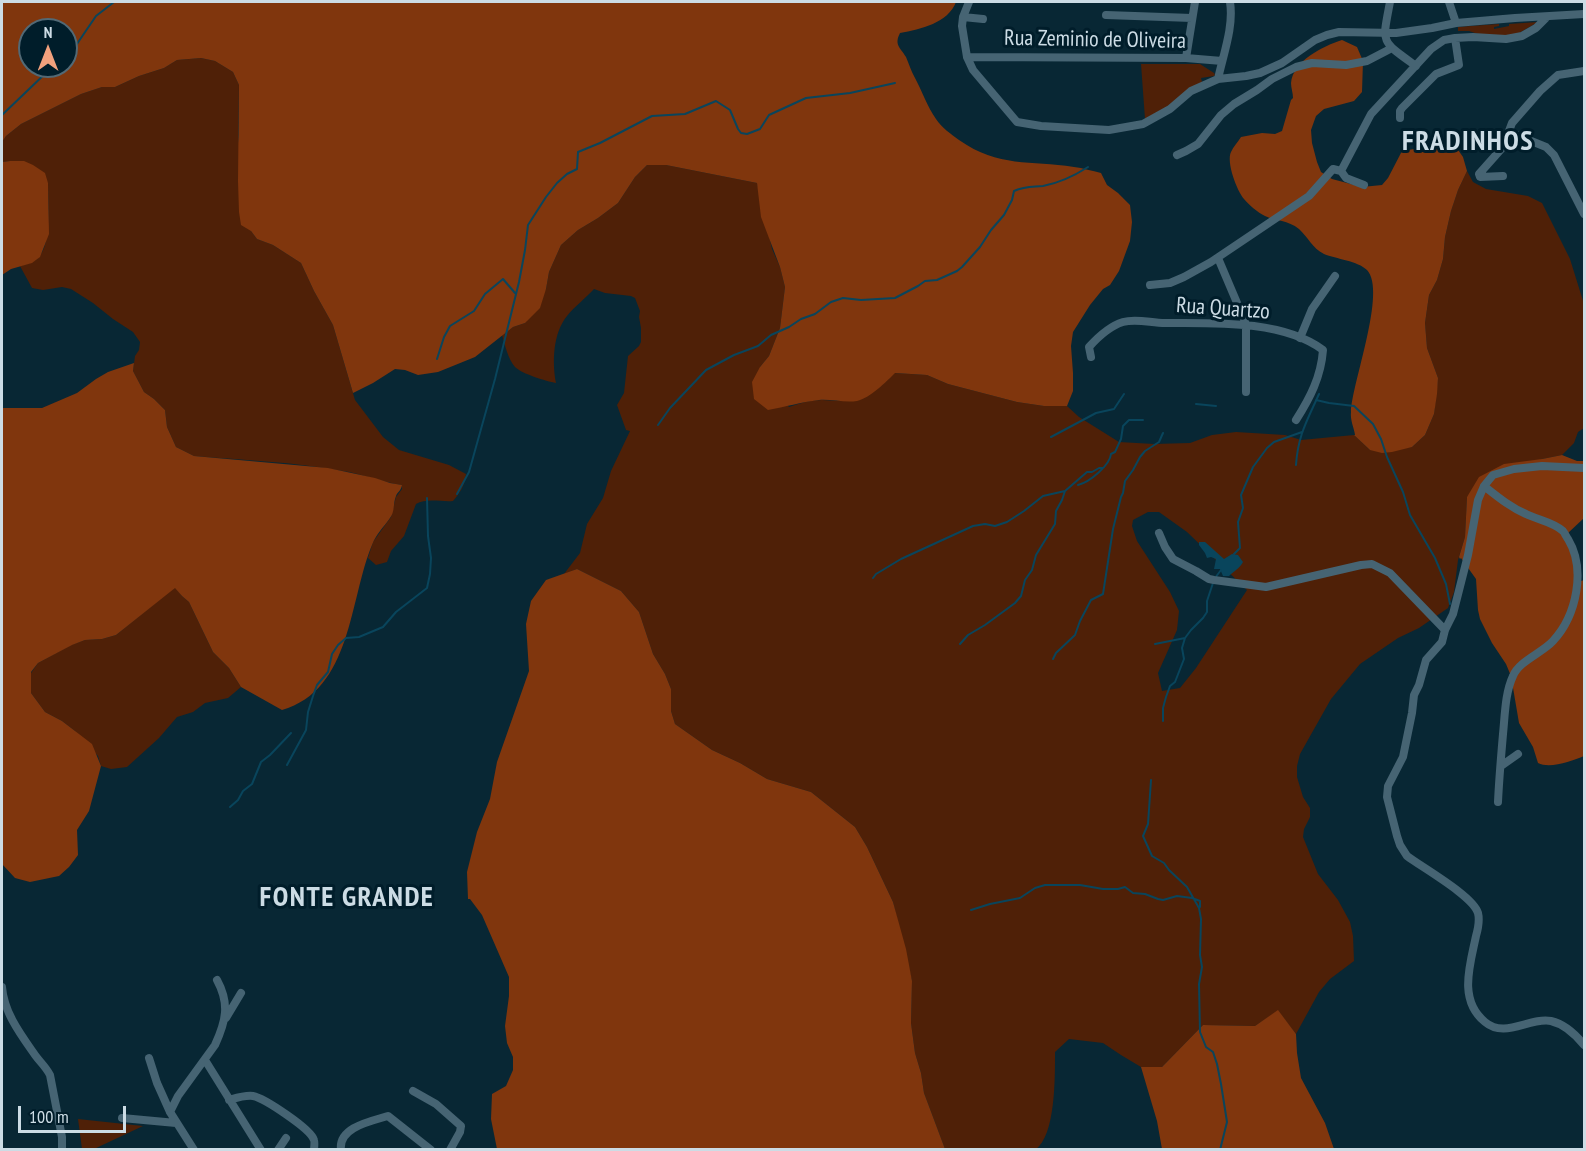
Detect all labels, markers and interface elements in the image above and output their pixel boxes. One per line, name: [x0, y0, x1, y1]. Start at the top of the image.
north arrow: [18, 18, 78, 78]
text: N: [44, 22, 52, 42]
street label: Rua Zeminio de Oliveira: [1004, 25, 1186, 55]
district label: FRADINHOS: [1402, 125, 1534, 159]
street label: Rua Quartzo: [1175, 293, 1271, 325]
district label: FONTE GRANDE: [260, 881, 434, 915]
scale bar: [21, 1094, 129, 1132]
text: 100 m: [29, 1105, 69, 1128]

